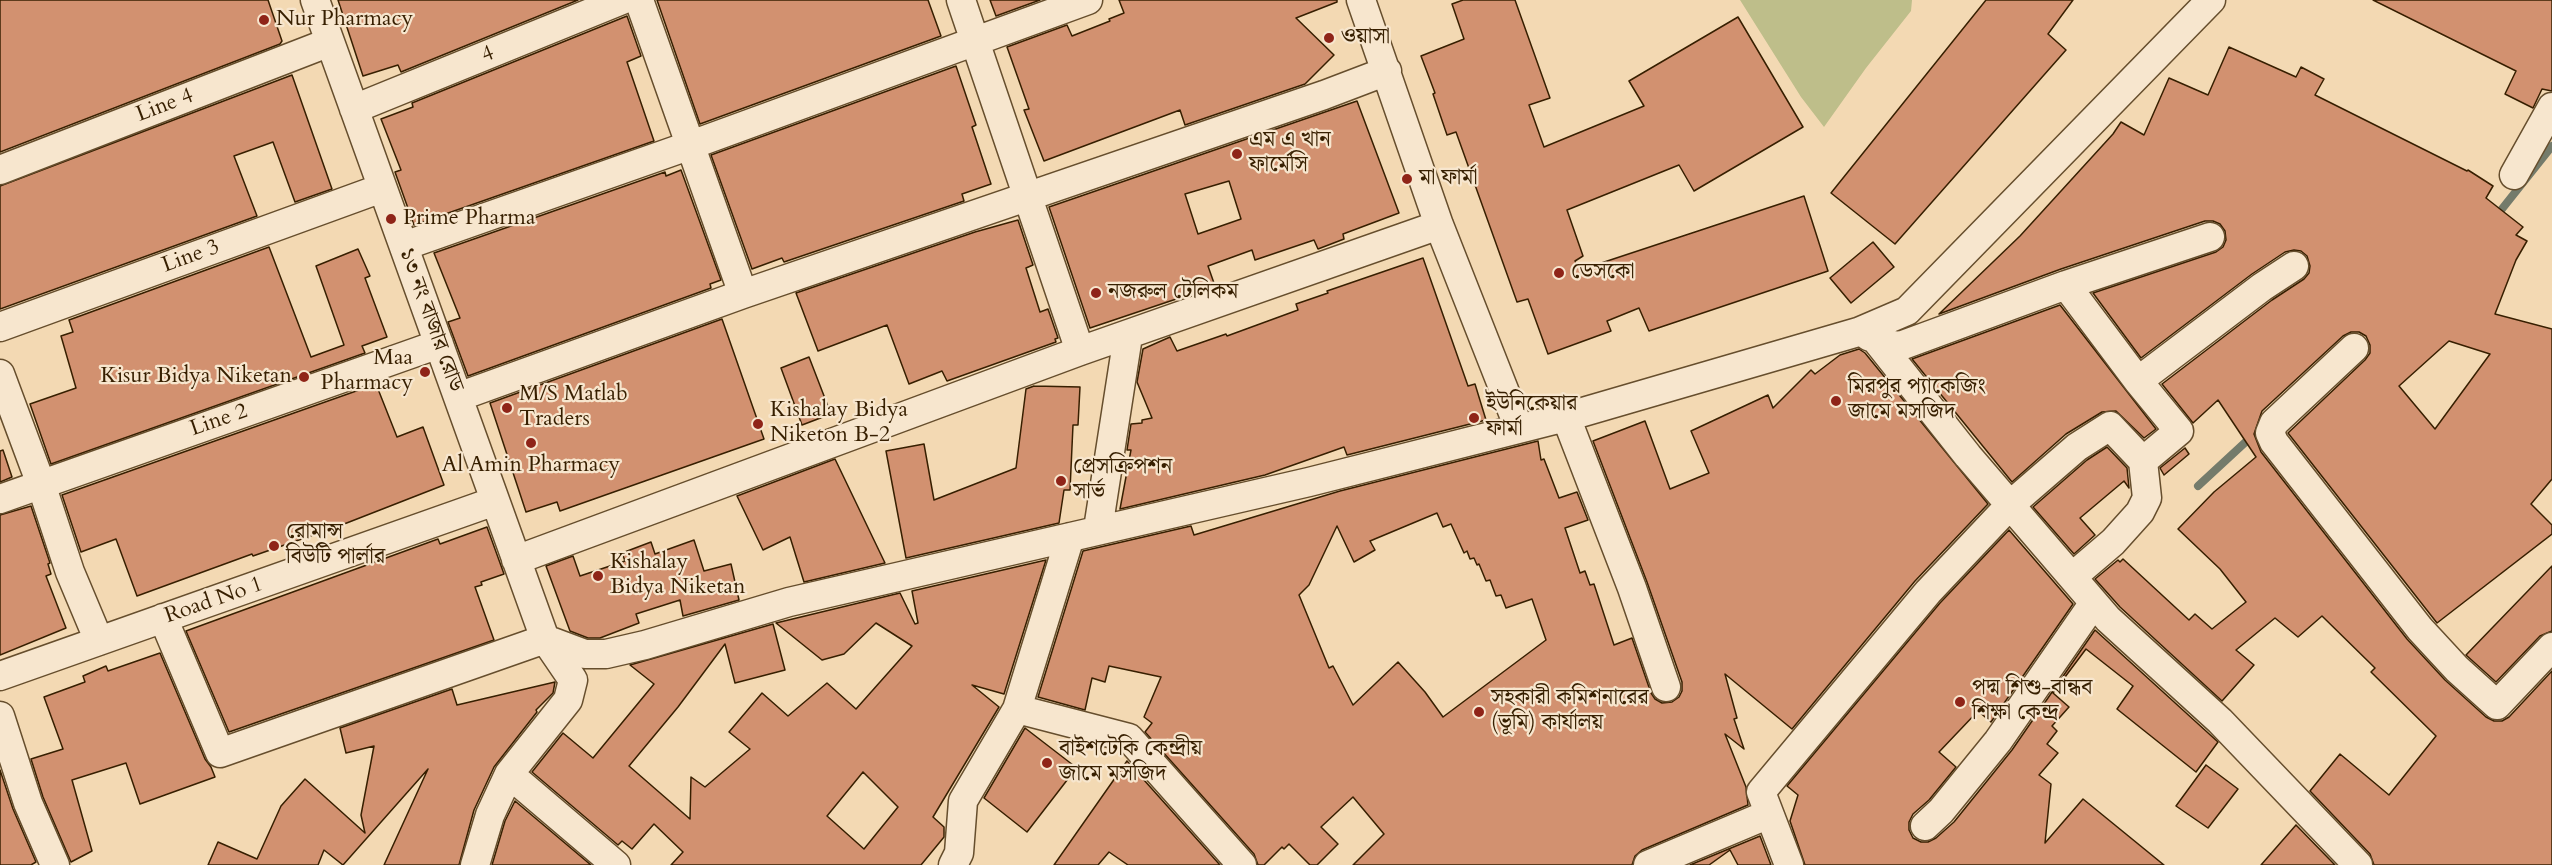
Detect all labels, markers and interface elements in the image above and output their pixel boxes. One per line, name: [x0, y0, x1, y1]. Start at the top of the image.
place label: Nur Pharmacy: [276, 7, 413, 33]
marker: Nur Pharmacy: [257, 13, 271, 27]
place label: ওয়াসা: [1341, 25, 1390, 51]
marker: ওয়াসা: [1322, 31, 1336, 45]
street label: 4: [478, 41, 498, 69]
street label: Line 4: [133, 83, 197, 129]
place label: এম এ খান ফার্মেসি: [1249, 128, 1331, 180]
marker: এম এ খান ফার্মেসি: [1230, 147, 1244, 161]
place label: মা ফার্মা: [1419, 166, 1478, 192]
marker: মা ফার্মা: [1400, 172, 1414, 186]
place label: Prime Pharma: [403, 206, 535, 232]
marker: Prime Pharma: [384, 212, 398, 226]
street label: Line 3: [159, 234, 223, 280]
street label: ১৩ নং বাজার রোড: [392, 245, 468, 395]
place label: ডেসকো: [1571, 260, 1634, 286]
marker: ডেসকো: [1552, 266, 1566, 280]
place label: নজরুল টেলিকম: [1108, 280, 1238, 306]
marker: নজরুল টেলিকম: [1089, 286, 1103, 300]
place label: Maa Pharmacy: [321, 346, 413, 398]
place label: Kisur Bidya Niketan: [101, 364, 292, 390]
marker: Maa Pharmacy: [418, 365, 432, 379]
marker: Kisur Bidya Niketan: [297, 370, 311, 384]
place label: মিরপুর প্যাকেজিং জামে মসজিদ: [1848, 375, 1986, 427]
place label: M/S Matlab Traders: [519, 382, 628, 434]
place label: ইউনিকেয়ার ফার্মা: [1486, 392, 1577, 444]
marker: মিরপুর প্যাকেজিং জামে মসজিদ: [1829, 394, 1843, 408]
place label: Kishalay Bidya Niketon B-2: [770, 398, 908, 450]
street label: Line 2: [187, 399, 251, 443]
marker: M/S Matlab Traders: [500, 401, 514, 415]
marker: ইউনিকেয়ার ফার্মা: [1467, 411, 1481, 425]
marker: Kishalay Bidya Niketon B-2: [751, 417, 765, 431]
marker: Al Amin Pharmacy: [524, 436, 538, 450]
place label: Al Amin Pharmacy: [442, 453, 620, 479]
place label: প্রেসক্রিপশন সার্ভ: [1073, 455, 1172, 506]
marker: প্রেসক্রিপশন সার্ভ: [1054, 474, 1068, 488]
place label: রোমান্স বিউটি পার্লার: [286, 520, 385, 572]
marker: রোমান্স বিউটি পার্লার: [267, 539, 281, 553]
place label: Kishalay Bidya Niketan: [610, 550, 746, 602]
marker: Kishalay Bidya Niketan: [591, 569, 605, 583]
street label: Road No 1: [161, 572, 267, 630]
place label: পদ্ম শিশু-বান্ধব শিক্ষা কেন্দ্র: [1972, 676, 2092, 728]
place label: সহকারী কমিশনারের (ভূমি) কার্যালয়: [1491, 686, 1649, 738]
marker: পদ্ম শিশু-বান্ধব শিক্ষা কেন্দ্র: [1953, 695, 1967, 709]
marker: সহকারী কমিশনারের (ভূমি) কার্যালয়: [1472, 705, 1486, 719]
place label: বাইশটেকি কেন্দ্রীয় জামে মসজিদ: [1059, 737, 1202, 788]
marker: বাইশটেকি কেন্দ্রীয় জামে মসজিদ: [1040, 756, 1054, 770]

